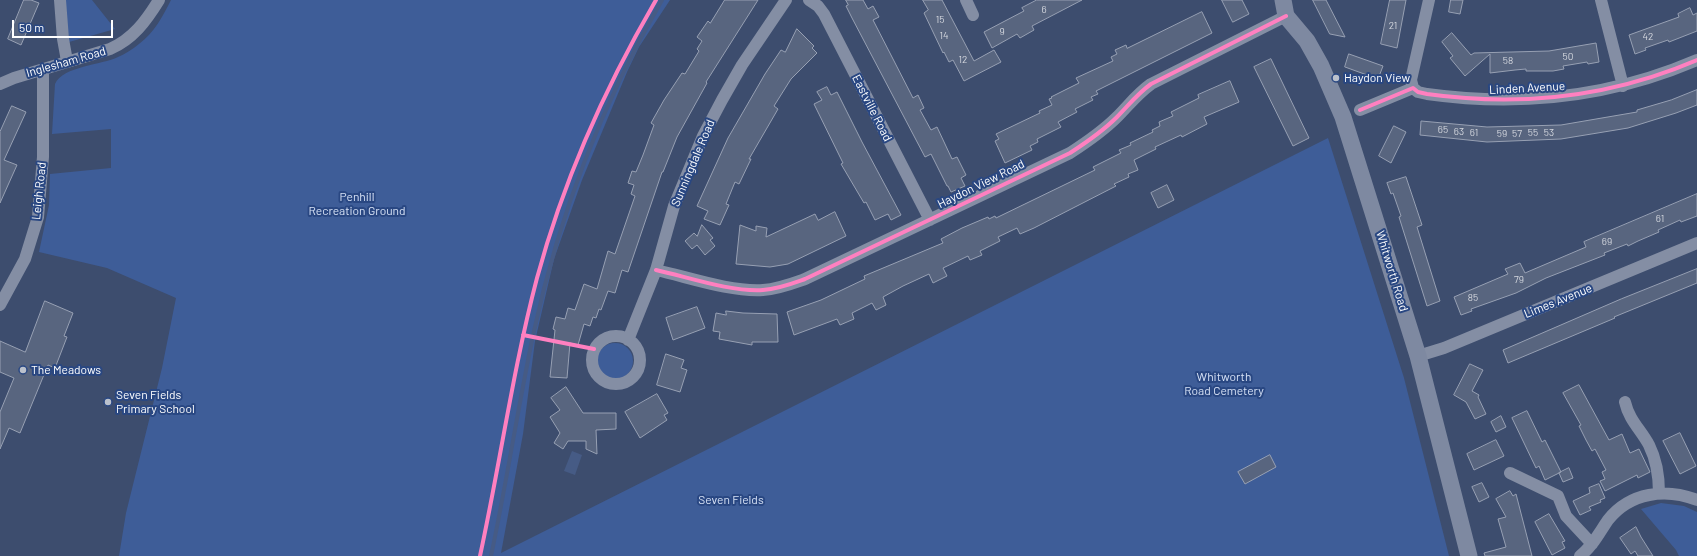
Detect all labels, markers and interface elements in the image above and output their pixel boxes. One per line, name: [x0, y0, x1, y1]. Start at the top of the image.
house number: 6: [1041, 4, 1047, 16]
scale bar: [14, 12, 115, 38]
house number: 15: [936, 14, 944, 26]
text: 50 m: [19, 20, 44, 34]
house number: 21: [1389, 20, 1397, 32]
house number: 9: [999, 26, 1005, 38]
house number: 14: [939, 30, 949, 42]
house number: 42: [1643, 31, 1653, 43]
street label: Inglesham Road: [24, 44, 108, 80]
house number: 50: [1563, 51, 1573, 63]
house number: 12: [959, 54, 967, 66]
house number: 58: [1503, 55, 1513, 67]
place label: Haydon View: [1344, 71, 1410, 85]
street label: Eastville Road: [849, 72, 895, 144]
marker: Haydon View: [1331, 73, 1341, 83]
street label: Linden Avenue: [1489, 79, 1565, 97]
street label: Sunningdale Road: [668, 117, 718, 209]
house number: 65: [1438, 124, 1448, 136]
house number: 63: [1454, 126, 1464, 138]
house number: 61: [1470, 127, 1478, 139]
house number: 55: [1528, 127, 1538, 139]
house number: 53: [1544, 127, 1554, 139]
house number: 59: [1497, 128, 1507, 140]
house number: 57: [1512, 128, 1522, 140]
street label: Haydon View Road: [935, 157, 1027, 211]
street label: Leigh Road: [29, 161, 49, 221]
park label: Penhill Recreation Ground: [308, 190, 406, 218]
house number: 61: [1656, 213, 1664, 225]
street label: Whitworth Road: [1373, 229, 1411, 313]
house number: 69: [1602, 236, 1612, 248]
house number: 79: [1514, 274, 1524, 286]
street label: Limes Avenue: [1522, 281, 1594, 321]
house number: 85: [1468, 292, 1478, 304]
place label: The Meadows: [31, 363, 101, 377]
marker: The Meadows: [18, 365, 28, 375]
park label: Whitworth Road Cemetery: [1184, 370, 1264, 398]
place label: Seven Fields Primary School: [116, 388, 195, 416]
marker: Seven Fields Primary School: [103, 397, 113, 407]
park label: Seven Fields: [698, 493, 764, 507]

